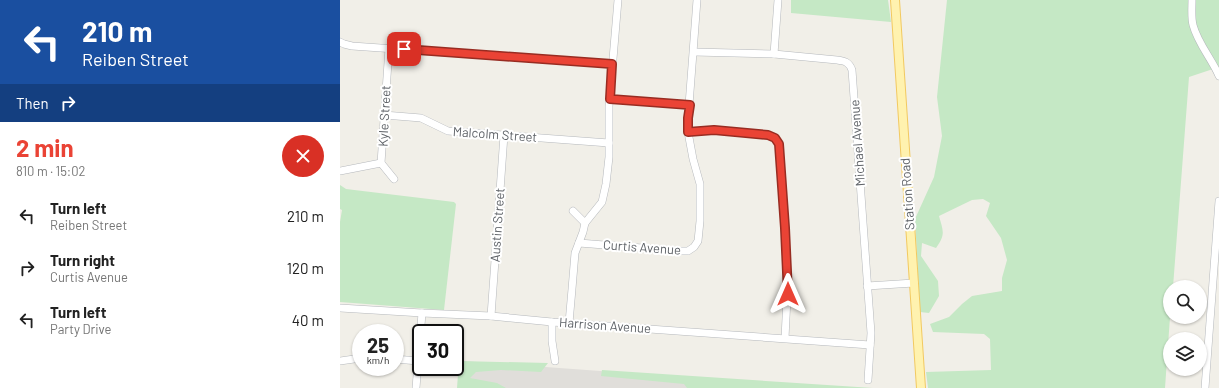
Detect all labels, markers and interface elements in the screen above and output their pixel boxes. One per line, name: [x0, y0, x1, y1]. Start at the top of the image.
text: 210 m: [82, 14, 152, 48]
icon: left: [16, 16, 68, 68]
pin: [387, 32, 421, 66]
icon: arrive: [393, 38, 415, 60]
text: Reiben Street: [82, 48, 189, 70]
street label: Kyle Street: [374, 85, 394, 147]
icon: right: [57, 92, 79, 114]
text: Then: [16, 94, 49, 112]
street label: Michael Avenue: [846, 99, 868, 187]
street label: Malcolm Street: [452, 123, 538, 145]
text: 2 min: [16, 133, 74, 162]
button: close: [282, 135, 324, 177]
street label: Station Road: [896, 157, 918, 231]
text: 810 m · 15:02: [16, 163, 86, 179]
street label: Austin Street: [486, 187, 508, 263]
text: Turn left: [50, 199, 106, 217]
icon: left: [16, 205, 38, 227]
text: 210 m: [287, 207, 324, 225]
text: Reiben Street: [50, 217, 127, 233]
street label: Curtis Avenue: [603, 236, 682, 258]
text: Turn right: [50, 251, 115, 269]
icon: right: [16, 257, 38, 279]
text: 120 m: [287, 259, 324, 277]
text: Curtis Avenue: [50, 269, 128, 285]
position arrow: [767, 273, 809, 315]
map controls: [1163, 280, 1207, 376]
button: search: [1163, 280, 1207, 324]
text: Turn left: [50, 303, 106, 321]
icon: left: [16, 309, 38, 331]
text: 40 m: [292, 311, 324, 329]
street label: Harrison Avenue: [558, 314, 652, 336]
text: Party Drive: [50, 321, 112, 337]
speed limit sign: 30: [412, 324, 464, 376]
button: layers: [1163, 332, 1207, 376]
text: 25: [367, 333, 389, 357]
text: km/h: [367, 354, 389, 366]

